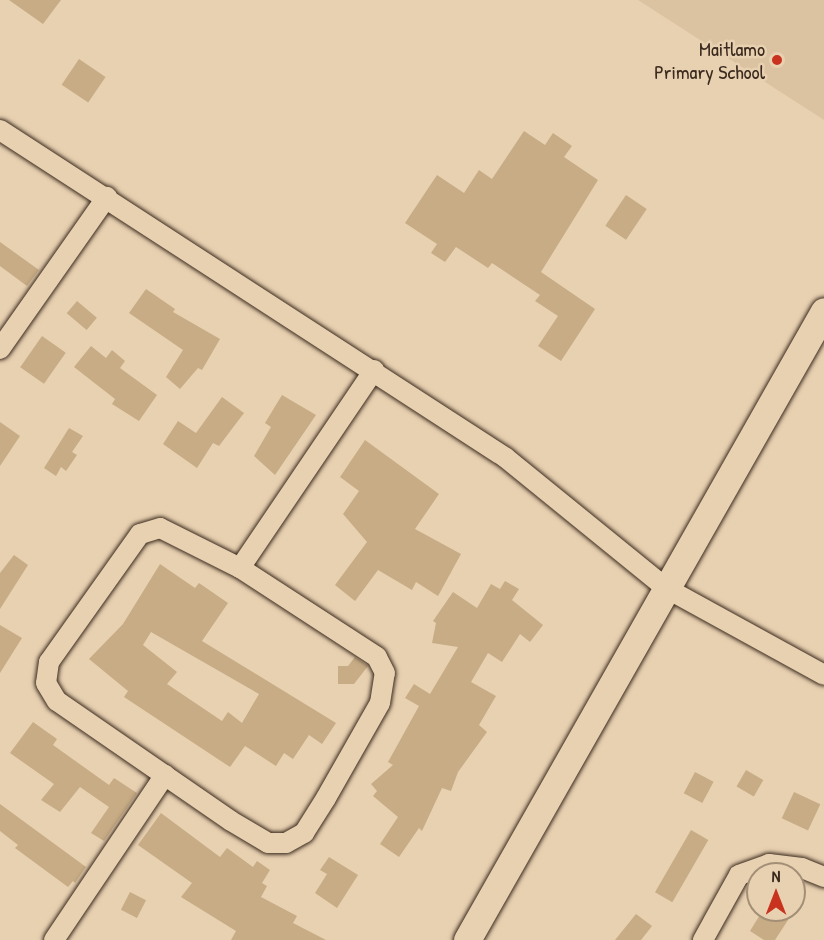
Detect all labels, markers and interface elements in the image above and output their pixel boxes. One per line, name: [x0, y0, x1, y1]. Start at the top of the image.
place label: Maitlamo Primary School: [654, 36, 765, 83]
marker: Maitlamo Primary School: [770, 53, 784, 67]
north arrow: [746, 862, 806, 922]
text: N: [772, 865, 780, 887]

